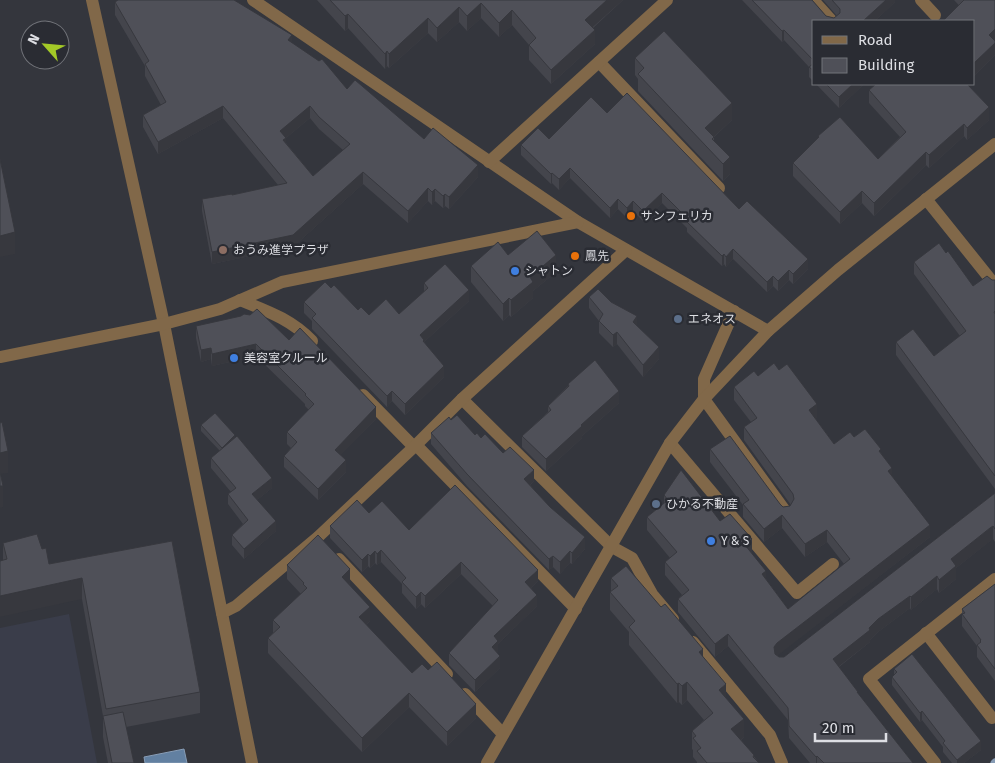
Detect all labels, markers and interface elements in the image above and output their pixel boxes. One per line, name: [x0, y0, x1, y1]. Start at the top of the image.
north arrow: [20, 20, 70, 70]
legend: [812, 20, 975, 85]
text: N: [24, 31, 44, 47]
text: Road: [858, 31, 893, 49]
text: Building: [858, 56, 914, 74]
place label: サンフェリカ: [641, 209, 713, 223]
marker: サンフェリカ: [625, 210, 637, 222]
place label: おうみ進学プラザ: [233, 243, 329, 257]
marker: おうみ進学プラザ: [217, 244, 229, 256]
place label: 鳳先: [585, 249, 609, 263]
marker: 鳳先: [569, 250, 581, 262]
place label: シャトン: [525, 264, 573, 278]
marker: シャトン: [509, 265, 521, 277]
place label: エネオス: [688, 312, 736, 326]
marker: エネオス: [672, 313, 684, 325]
place label: 美容室クルール: [244, 351, 328, 365]
marker: 美容室クルール: [228, 352, 240, 364]
place label: ひかる不動産: [666, 497, 738, 511]
marker: ひかる不動産: [650, 498, 662, 510]
place label: Y & S: [721, 534, 750, 548]
marker: Y & S: [705, 535, 717, 547]
scale bar: [815, 710, 886, 742]
text: 20 m: [822, 719, 855, 737]

